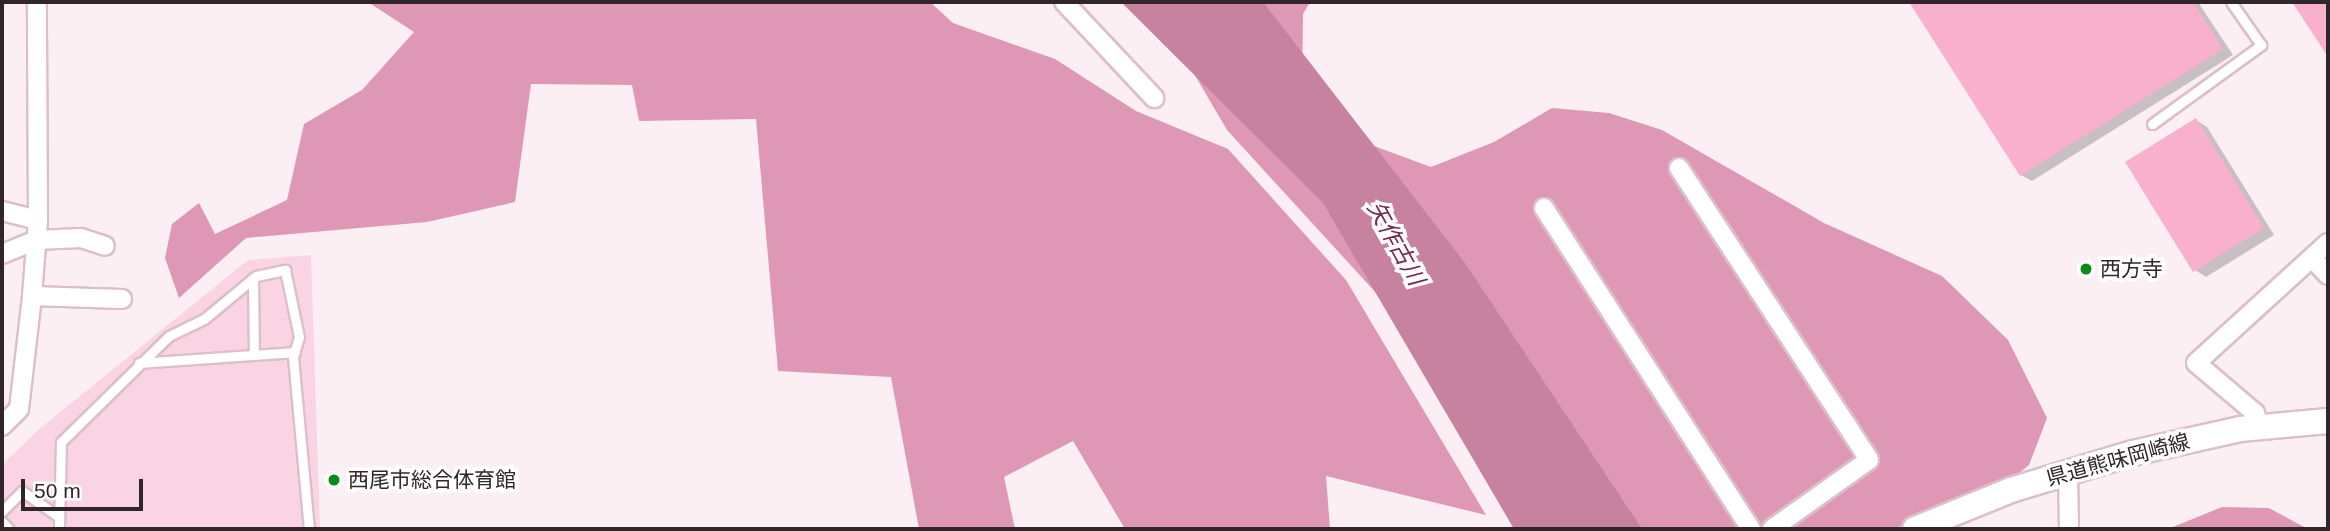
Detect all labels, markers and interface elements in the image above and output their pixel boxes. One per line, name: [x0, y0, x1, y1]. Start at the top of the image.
water label: 矢作古川: [1362, 196, 1430, 290]
place label: 西方寺: [2100, 256, 2163, 282]
marker: 西方寺: [2078, 261, 2094, 277]
street label: 県道熊味岡崎線: [2044, 429, 2192, 491]
scale bar: [24, 464, 147, 508]
place label: 西尾市総合体育館: [348, 467, 516, 493]
marker: 西尾市総合体育館: [326, 472, 342, 488]
text: 50 m: [34, 479, 81, 502]

